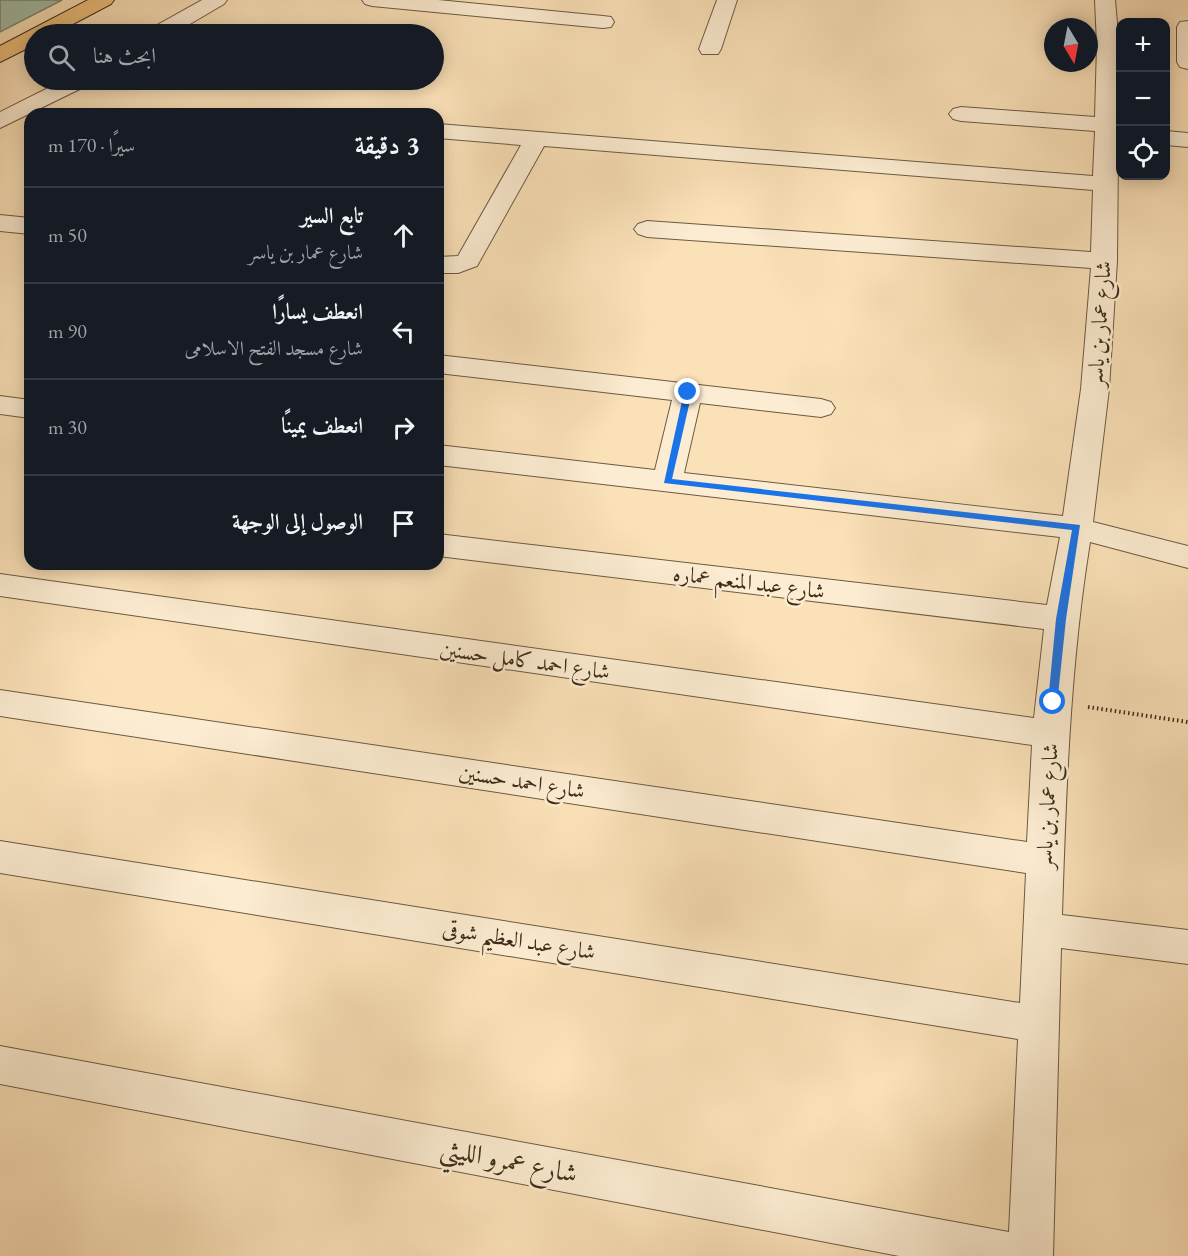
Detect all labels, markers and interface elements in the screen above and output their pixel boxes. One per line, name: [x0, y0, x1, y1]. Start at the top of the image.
north arrow: [1044, 18, 1098, 72]
map controls: [1116, 18, 1170, 180]
button: +: [1116, 18, 1170, 72]
search box: [24, 24, 444, 90]
icon: search: [45, 41, 78, 74]
text: ابحث هنا: [93, 41, 156, 70]
button: −: [1116, 72, 1170, 126]
button: locate: [1116, 126, 1170, 180]
text: 3 دقيقة: [355, 128, 420, 162]
text: سيرًا · 170 m: [48, 132, 135, 158]
text: تابع السير: [300, 201, 363, 230]
icon: ahead: [387, 219, 420, 252]
text: 50 m: [48, 222, 87, 248]
text: شارع عمار بن ياسر: [248, 239, 363, 265]
street label: شارع عمار بن ياسر: [1080, 260, 1122, 390]
text: انعطف يسارًا: [272, 297, 363, 326]
icon: left: [387, 315, 420, 348]
text: 90 m: [48, 318, 87, 344]
text: شارع مسجد الفتح الاسلامى: [184, 335, 363, 361]
route end: [674, 378, 700, 404]
text: انعطف يمينًا: [281, 411, 363, 440]
icon: right: [387, 411, 420, 444]
text: 30 m: [48, 414, 87, 440]
text: الوصول إلى الوجهة: [232, 507, 363, 536]
icon: arrive: [387, 507, 420, 540]
street label: شارع عبد المنعم عماره: [671, 558, 826, 612]
street label: شارع احمد كامل حسنين: [438, 634, 612, 690]
route start: [1039, 688, 1065, 714]
street label: شارع عمار بن ياسر: [1029, 742, 1069, 872]
street label: شارع احمد حسنين: [456, 757, 587, 809]
street label: شارع عبد العظيم شوقى: [439, 914, 598, 973]
street label: شارع عمرو الليثي: [436, 1130, 581, 1198]

